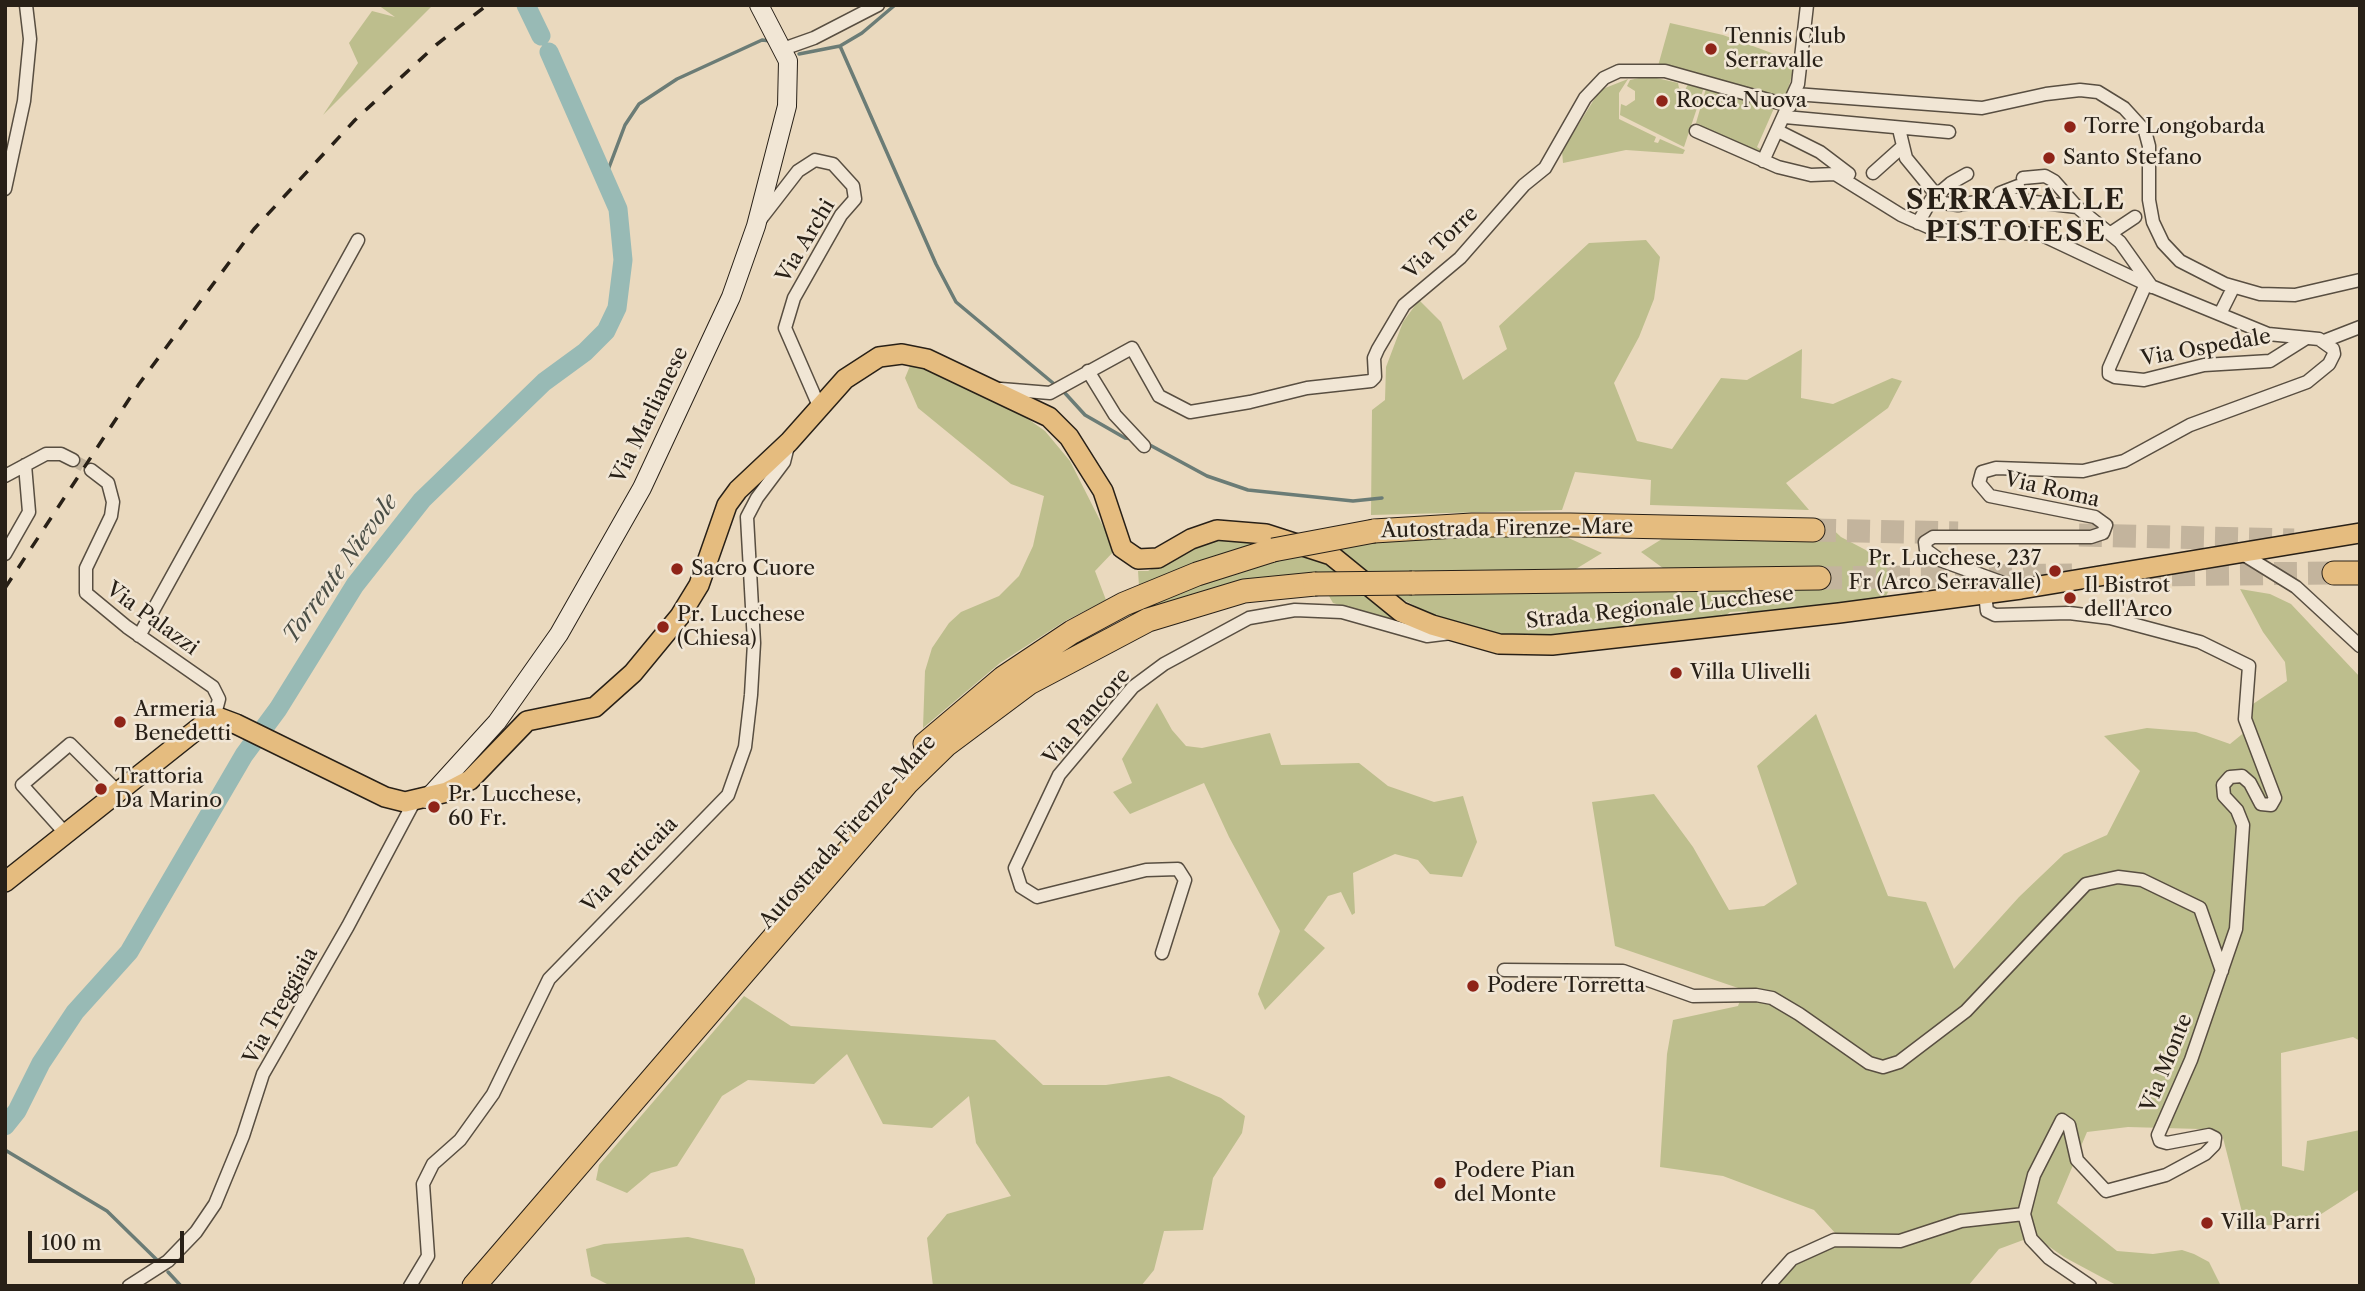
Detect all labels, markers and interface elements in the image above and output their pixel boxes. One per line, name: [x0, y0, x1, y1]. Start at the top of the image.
place label: Tennis Club Serravalle: [1725, 24, 1846, 74]
marker: Tennis Club Serravalle: [1703, 41, 1719, 57]
place label: Rocca Nuova: [1676, 88, 1807, 114]
marker: Rocca Nuova: [1654, 93, 1670, 109]
place label: Torre Longobarda: [2084, 114, 2265, 140]
marker: Torre Longobarda: [2062, 119, 2078, 135]
place label: Santo Stefano: [2063, 145, 2202, 171]
marker: Santo Stefano: [2041, 150, 2057, 166]
district label: SERRAVALLE PISTOIESE: [1907, 184, 2125, 250]
street label: Via Archi: [771, 195, 841, 287]
street label: Via Torre: [1398, 201, 1484, 285]
street label: Via Ospedale: [2139, 324, 2273, 372]
street label: Via Marlianese: [606, 343, 694, 487]
street label: Via Roma: [2002, 467, 2102, 513]
water label: Torrente Nievole: [278, 489, 404, 649]
street label: Autostrada Firenze-Mare: [1381, 514, 1633, 544]
place label: Pr. Lucchese, 237 Fr (Arco Serravalle): [1849, 546, 2041, 596]
place label: Sacro Cuore: [691, 556, 815, 582]
marker: Sacro Cuore: [669, 561, 685, 577]
marker: Pr. Lucchese, 237 Fr (Arco Serravalle): [2047, 563, 2063, 579]
place label: Il Bistrot dell'Arco: [2084, 573, 2172, 623]
street label: Via Palazzi: [101, 577, 203, 661]
street label: Strada Regionale Lucchese: [1525, 581, 1795, 635]
marker: Il Bistrot dell'Arco: [2062, 590, 2078, 606]
place label: Pr. Lucchese (Chiesa): [677, 602, 805, 652]
marker: Pr. Lucchese (Chiesa): [655, 619, 671, 635]
place label: Villa Ulivelli: [1690, 660, 1811, 686]
street label: Via Pancore: [1038, 663, 1136, 771]
marker: Villa Ulivelli: [1668, 665, 1684, 681]
place label: Armeria Benedetti: [134, 697, 231, 747]
marker: Armeria Benedetti: [112, 714, 128, 730]
street label: Autostrada Firenze-Mare: [754, 730, 942, 934]
place label: Trattoria Da Marino: [115, 764, 222, 814]
marker: Trattoria Da Marino: [93, 781, 109, 797]
place label: Pr. Lucchese, 60 Fr.: [448, 782, 581, 832]
marker: Pr. Lucchese, 60 Fr.: [426, 799, 442, 815]
street label: Via Perticaia: [577, 812, 683, 918]
street label: Via Treggiaia: [238, 943, 324, 1069]
place label: Podere Torretta: [1487, 973, 1645, 999]
marker: Podere Torretta: [1465, 978, 1481, 994]
street label: Via Monte: [2136, 1010, 2198, 1116]
place label: Podere Pian del Monte: [1454, 1158, 1575, 1208]
marker: Podere Pian del Monte: [1432, 1175, 1448, 1191]
place label: Villa Parri: [2221, 1210, 2320, 1236]
marker: Villa Parri: [2199, 1215, 2215, 1231]
scale bar: [32, 1218, 187, 1262]
text: 100 m: [41, 1230, 102, 1255]

